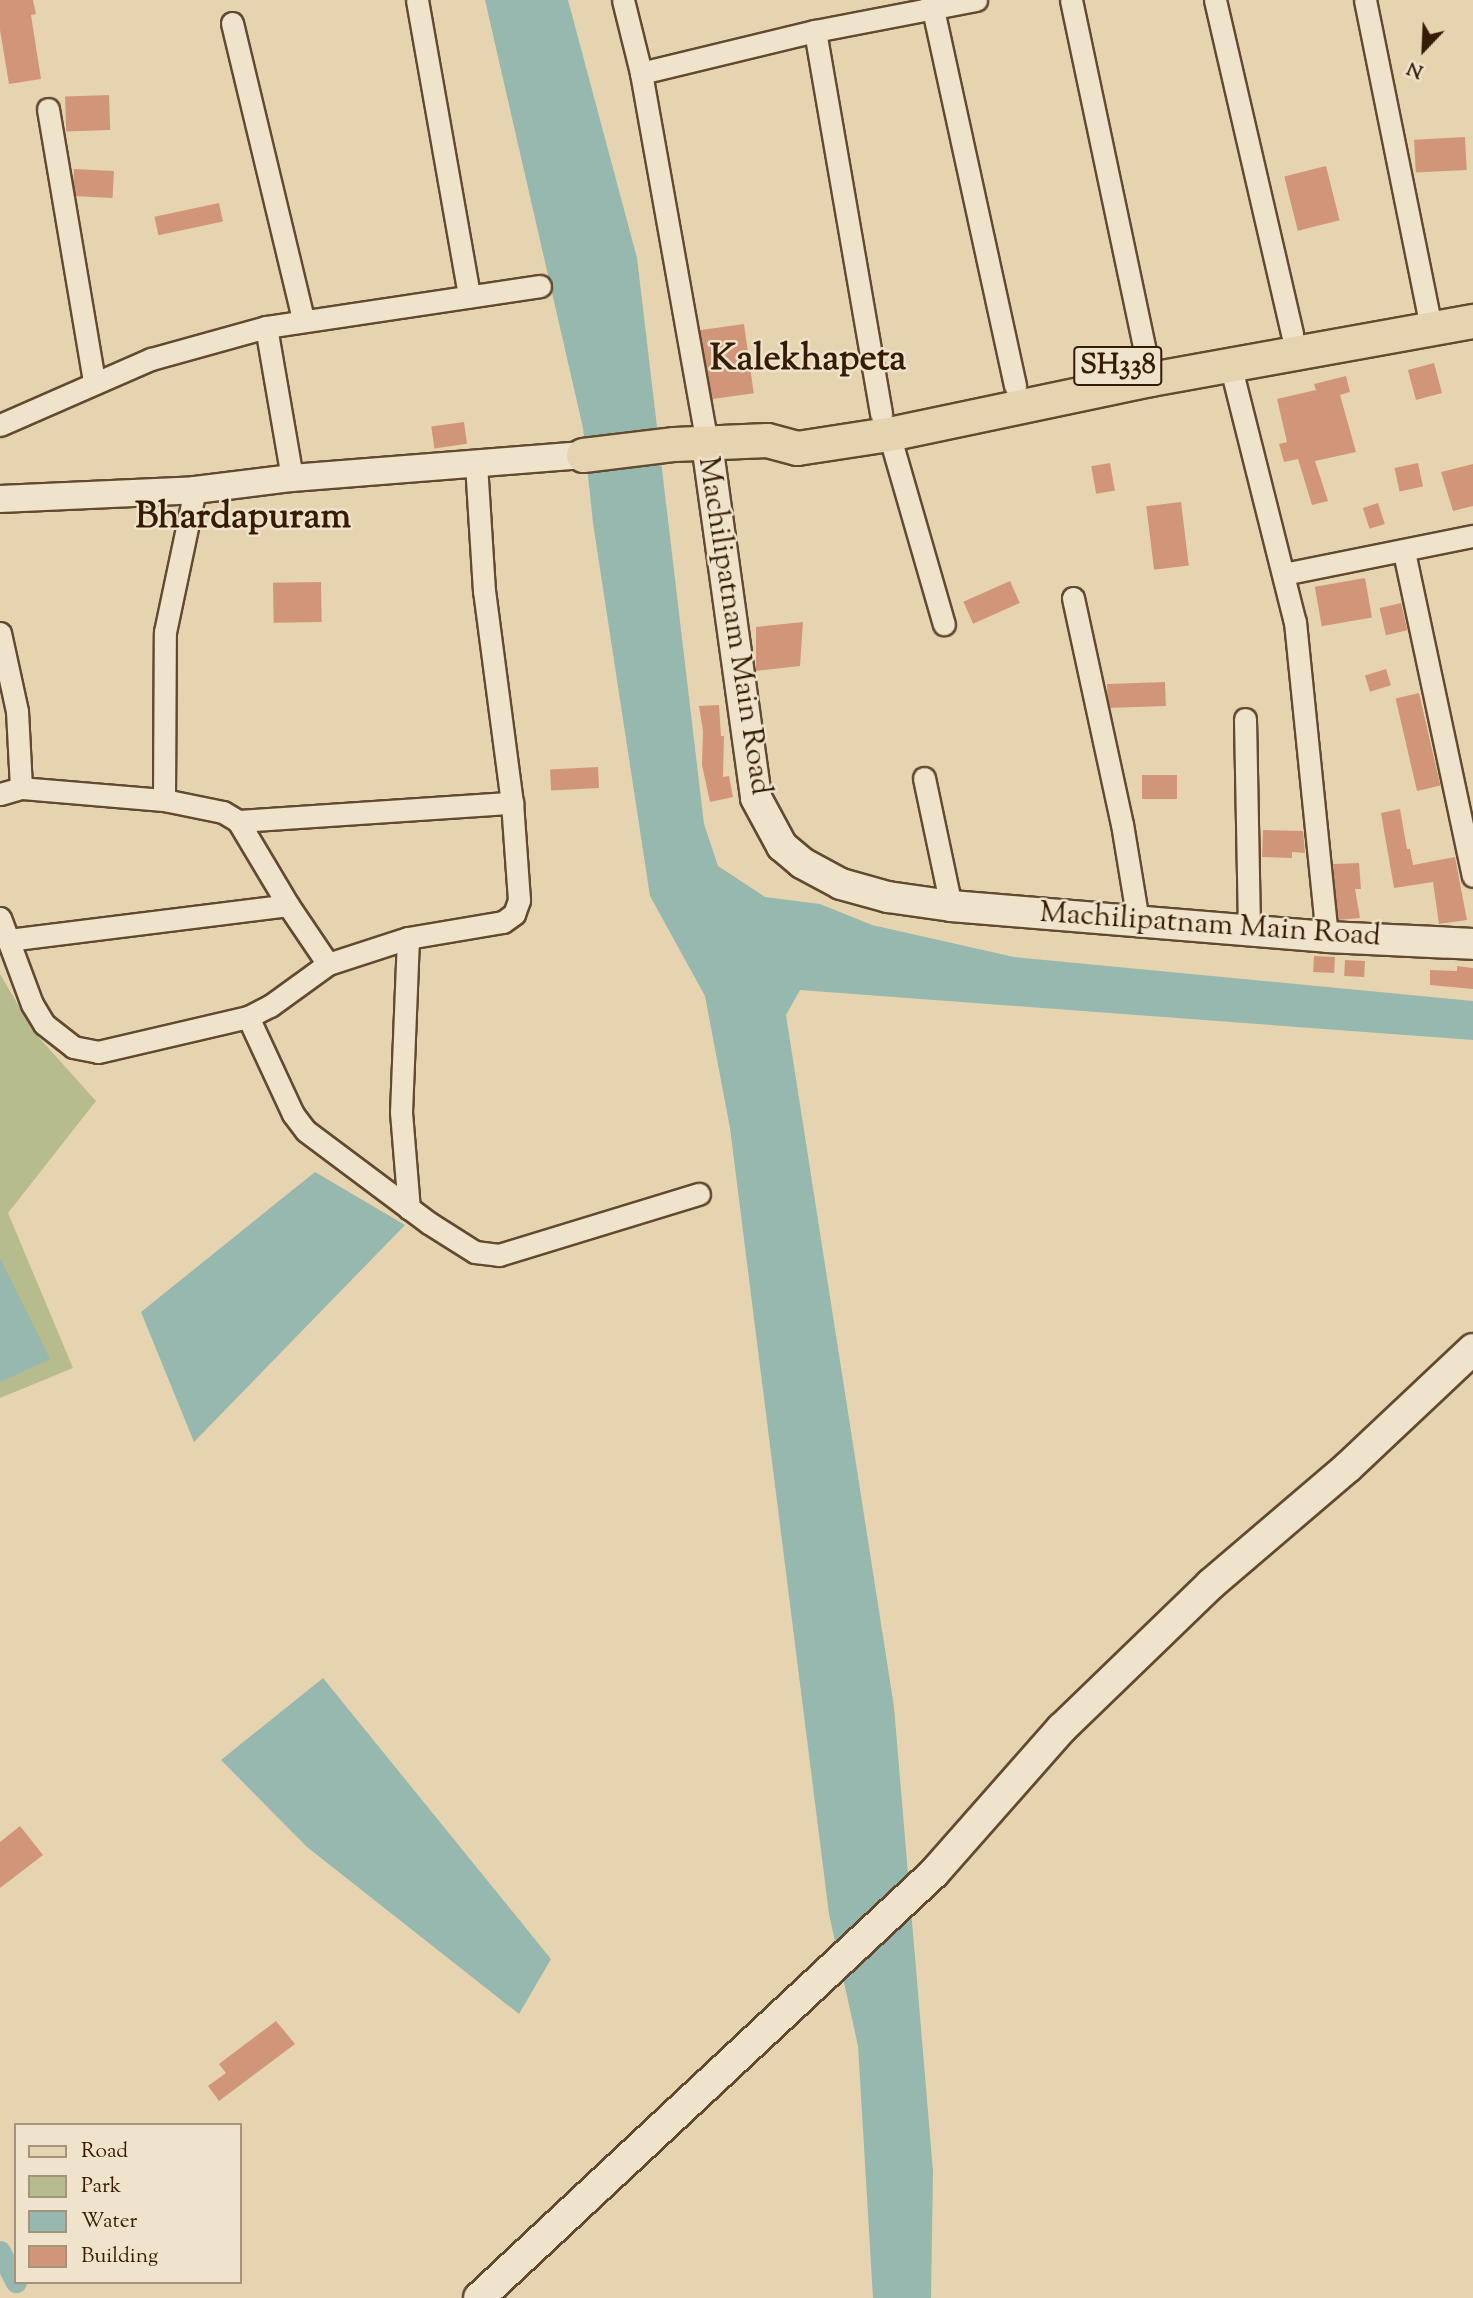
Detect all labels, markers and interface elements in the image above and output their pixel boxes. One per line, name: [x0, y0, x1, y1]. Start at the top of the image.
north arrow: [1389, 14, 1459, 84]
text: N: [1403, 53, 1428, 84]
district label: Kalekhapeta: [710, 338, 906, 382]
road number: SH338: [1072, 342, 1164, 390]
street label: Machilipatnam Main Road: [688, 454, 778, 798]
district label: Bhardapuram: [135, 496, 351, 540]
street label: Machilipatnam Main Road: [1038, 896, 1382, 956]
legend: [14, 2123, 242, 2284]
text: Road: [81, 2137, 128, 2167]
text: Park: [81, 2172, 121, 2202]
text: Water: [81, 2207, 137, 2237]
text: Building: [81, 2242, 158, 2272]

